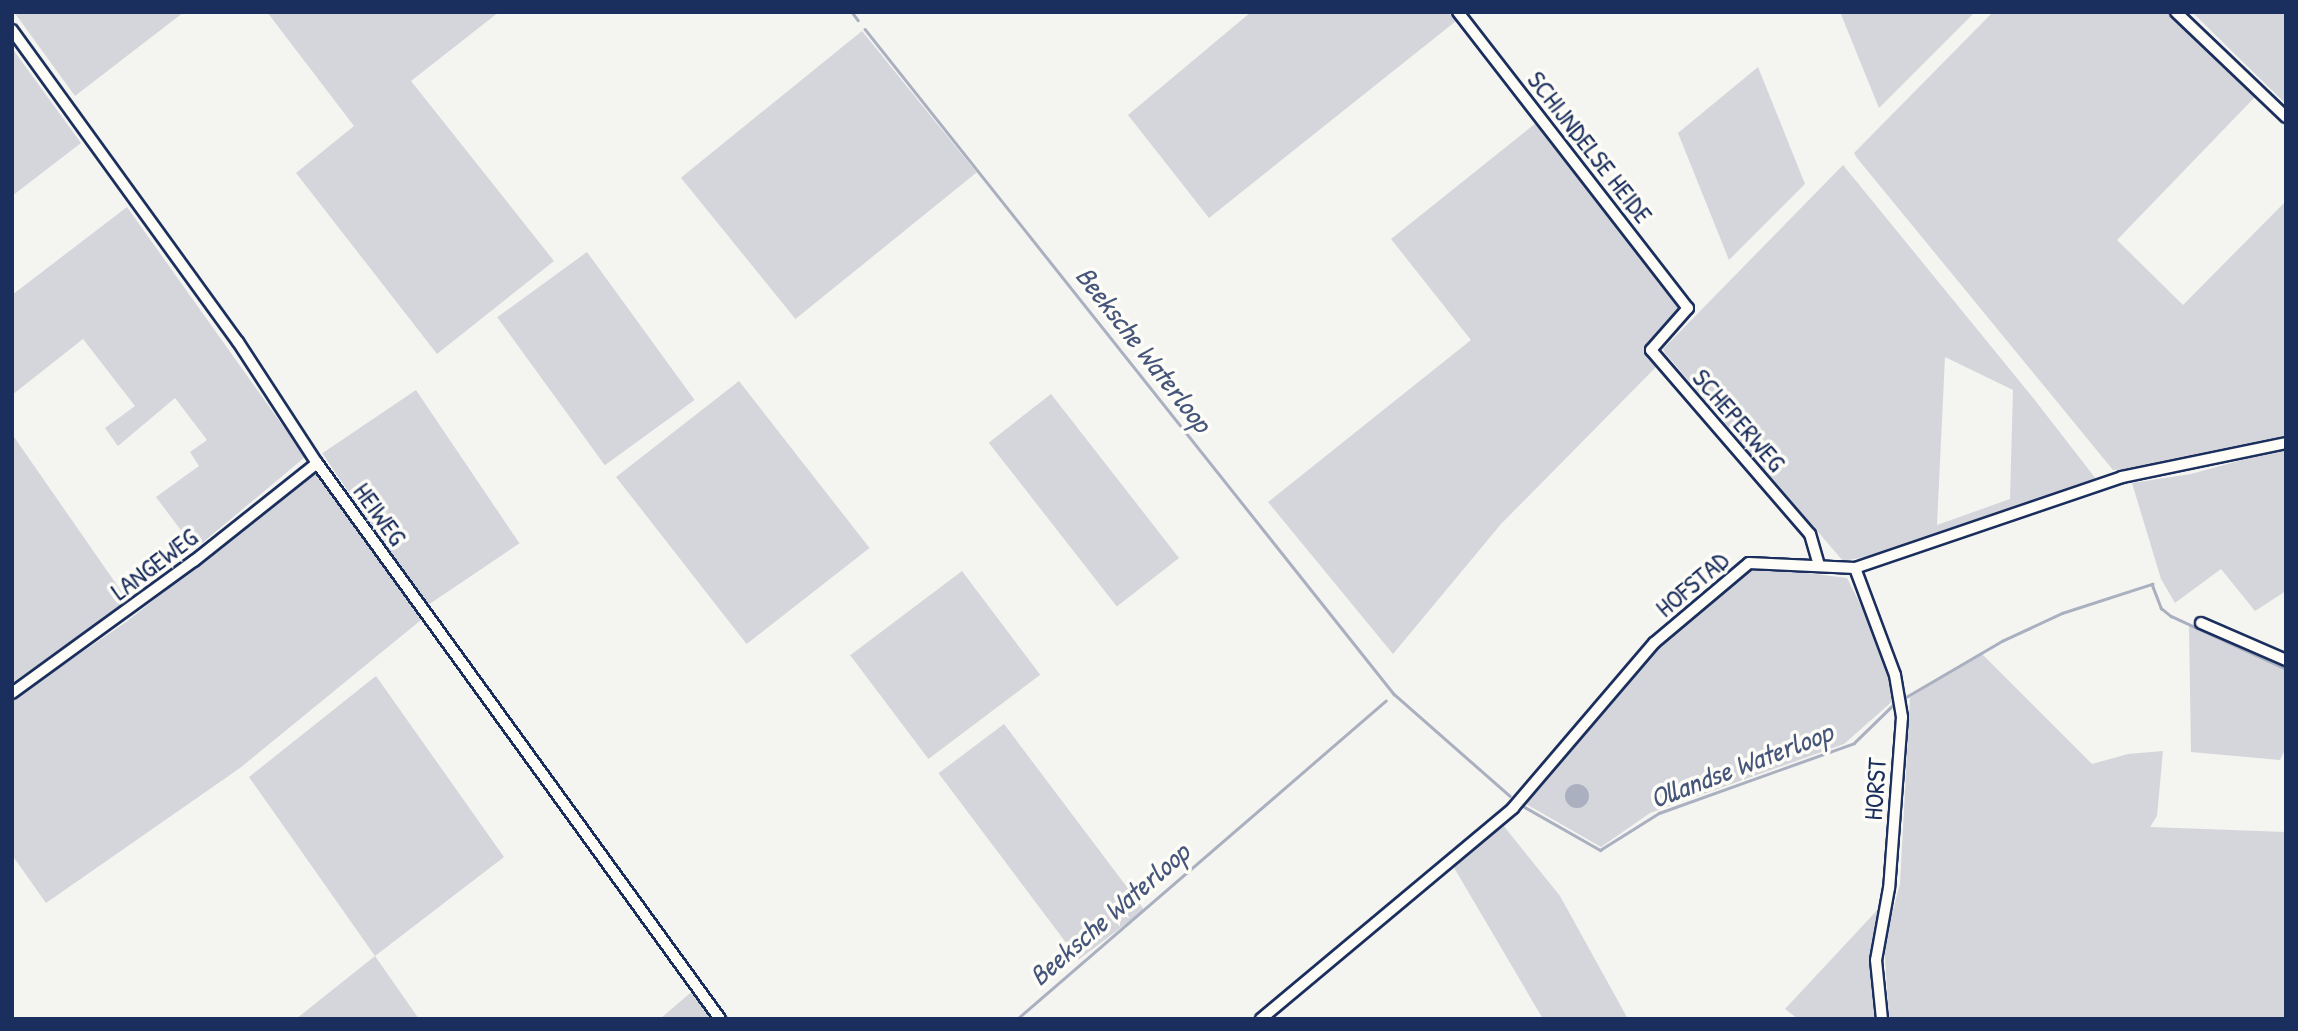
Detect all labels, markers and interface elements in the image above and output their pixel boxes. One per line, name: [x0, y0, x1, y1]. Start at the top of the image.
street label: SCHIJNDELSE HEIDE: [1521, 65, 1659, 229]
water label: Beeksche Waterloop: [1069, 260, 1219, 438]
street label: SCHEPERWEG: [1686, 362, 1792, 478]
street label: HEIWEG: [347, 477, 413, 551]
street label: LANGEWEG: [105, 521, 203, 607]
street label: HOFSTAD: [1649, 545, 1735, 623]
water label: Ollandse Waterloop: [1645, 715, 1837, 815]
street label: HORST: [1857, 757, 1893, 821]
water label: Beeksche Waterloop: [1022, 835, 1196, 993]

